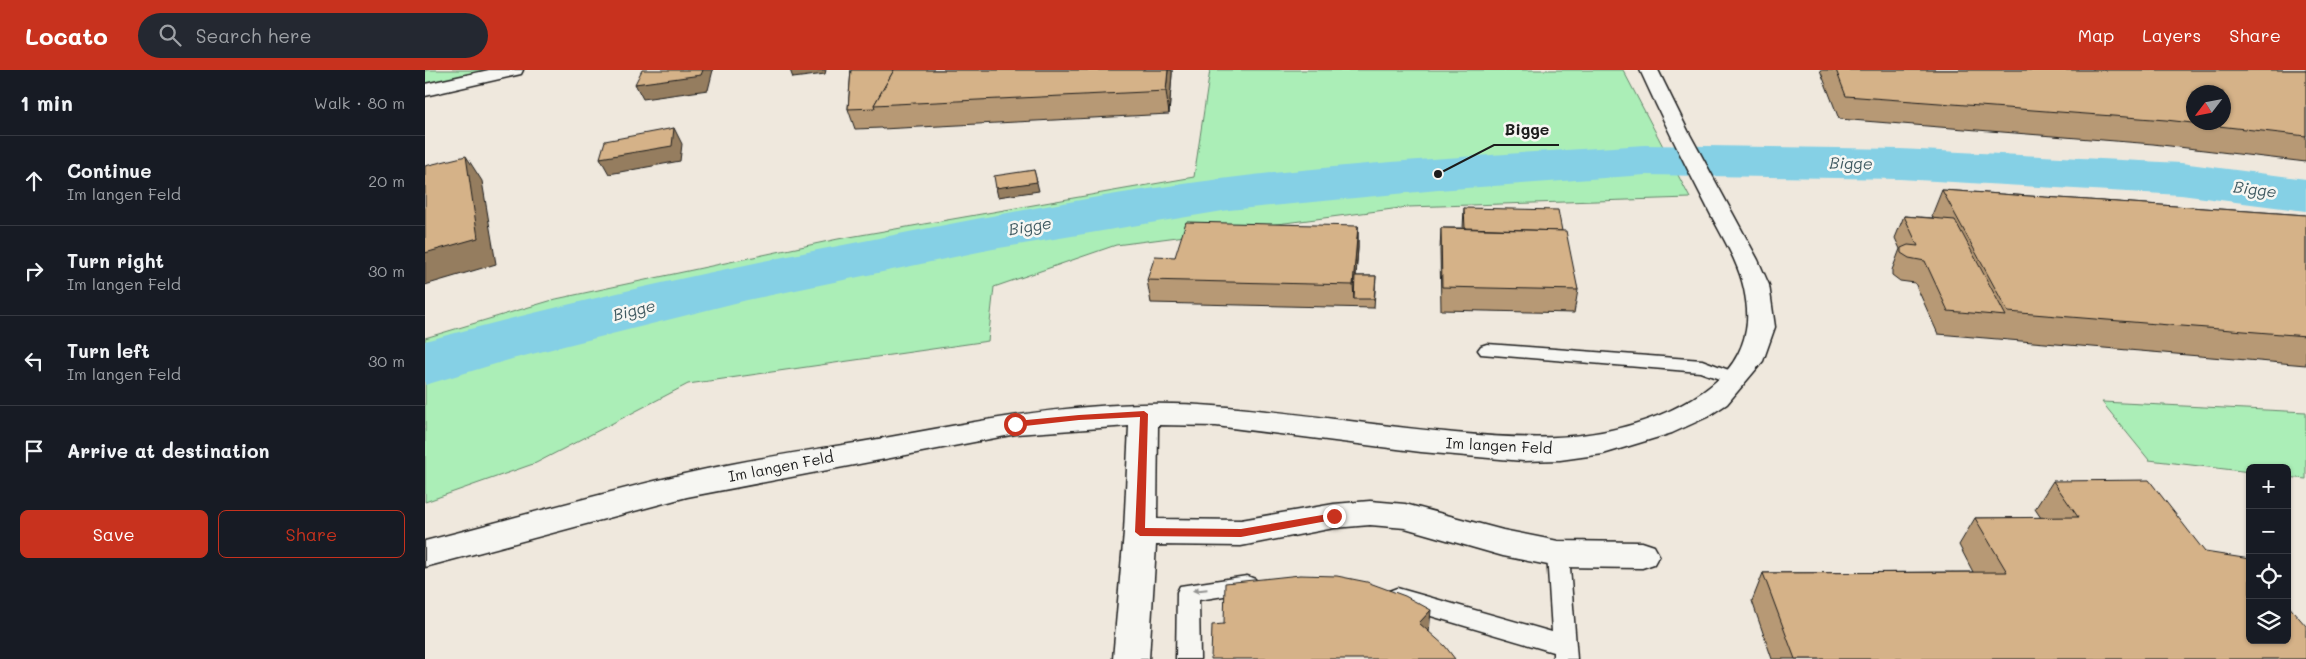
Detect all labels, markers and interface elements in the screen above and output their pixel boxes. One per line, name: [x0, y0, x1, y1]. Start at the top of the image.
search box: [138, 13, 488, 58]
text: Locato: [25, 20, 108, 51]
icon: search: [156, 21, 184, 49]
text: Search here: [196, 23, 311, 48]
text: Map: [2078, 23, 2114, 47]
text: Layers: [2142, 23, 2201, 47]
text: Share: [2229, 23, 2281, 47]
north arrow: [2186, 85, 2231, 130]
text: 1 min: [20, 89, 73, 116]
text: Walk · 80 m: [314, 92, 405, 113]
callout: Bigge: [1494, 114, 1559, 145]
text: Bigge: [1505, 118, 1549, 139]
water label: Bigge: [1829, 152, 1873, 173]
text: Continue: [67, 158, 152, 183]
icon: ahead: [20, 167, 48, 195]
text: 20 m: [368, 170, 405, 191]
water label: Bigge: [2232, 175, 2278, 202]
text: Im langen Feld: [67, 183, 181, 204]
water label: Bigge: [1007, 212, 1053, 239]
text: Turn right: [67, 248, 164, 273]
icon: right: [20, 257, 48, 285]
text: 30 m: [368, 260, 405, 281]
text: Im langen Feld: [67, 273, 181, 294]
water label: Bigge: [610, 294, 658, 325]
text: Turn left: [67, 338, 150, 363]
icon: left: [20, 347, 48, 375]
text: 30 m: [368, 350, 405, 371]
text: Im langen Feld: [67, 363, 181, 384]
route start: [1004, 413, 1027, 436]
street label: Im langen Feld: [1445, 432, 1553, 458]
icon: arrive: [20, 437, 48, 465]
text: Arrive at destination: [67, 438, 270, 463]
street label: Im langen Feld: [726, 446, 835, 486]
map controls: [2246, 464, 2291, 644]
button: +: [2246, 464, 2291, 509]
route end: [1323, 505, 1346, 528]
button: −: [2246, 509, 2291, 554]
button: Save: [20, 510, 208, 558]
button: Share: [218, 510, 405, 558]
button: locate: [2246, 554, 2291, 599]
one-way arrow: [1192, 586, 1208, 594]
button: layers: [2246, 599, 2291, 644]

